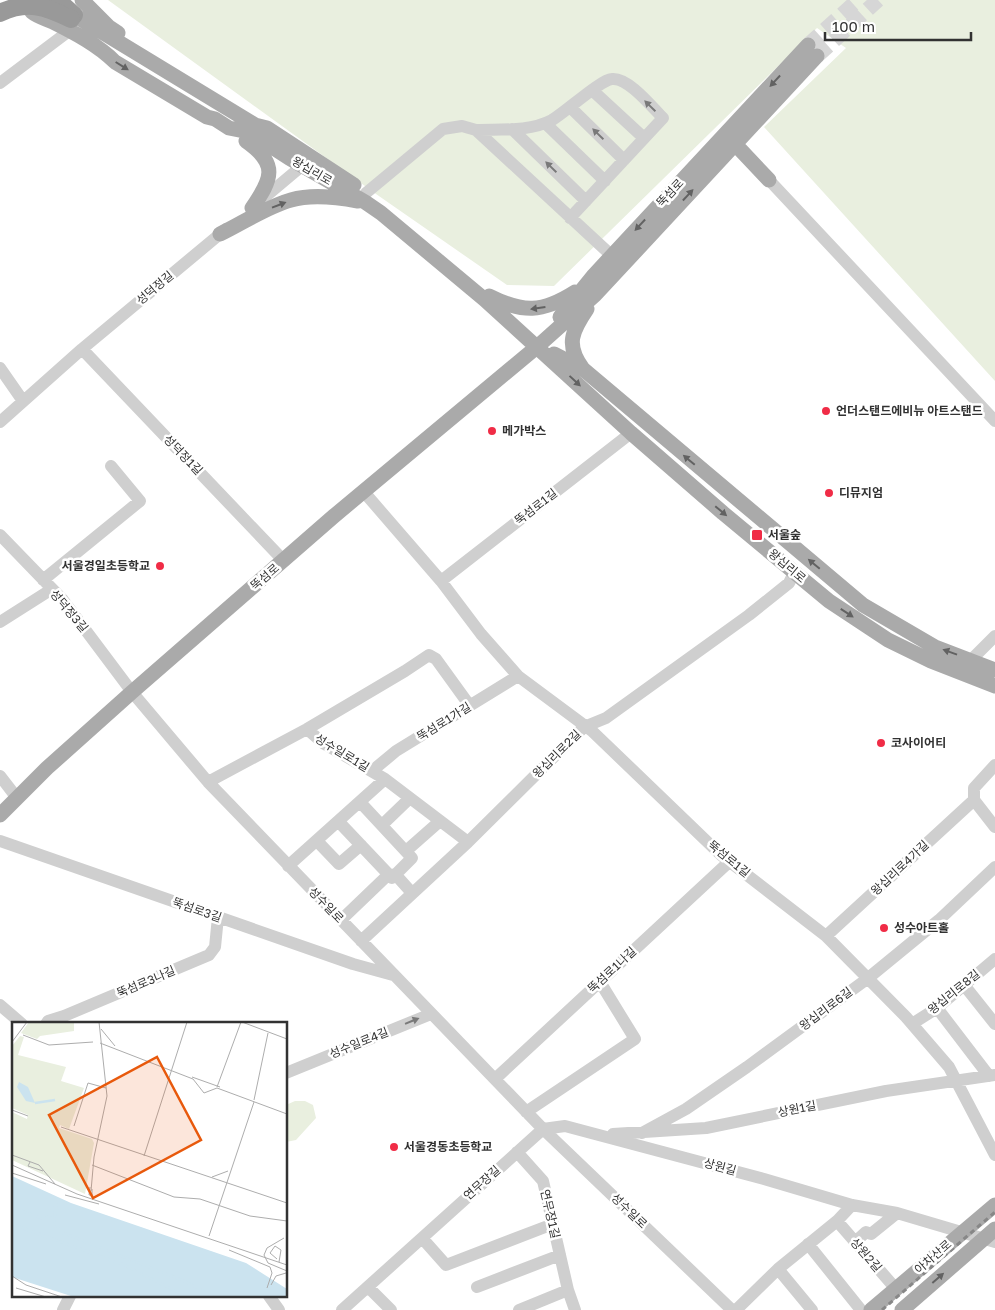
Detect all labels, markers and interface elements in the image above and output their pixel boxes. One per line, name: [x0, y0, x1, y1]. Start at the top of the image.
scale bar: [825, 10, 971, 42]
text: 100 m: [832, 17, 875, 35]
one-way arrow: [115, 61, 129, 70]
one-way arrow: [769, 74, 781, 86]
one-way arrow: [645, 100, 657, 112]
one-way arrow: [592, 128, 604, 140]
street label: 왕십리로: [289, 153, 335, 188]
one-way arrow: [545, 161, 557, 173]
street label: 뚝섬로: [653, 175, 686, 210]
one-way arrow: [682, 189, 694, 201]
one-way arrow: [272, 200, 286, 208]
one-way arrow: [634, 218, 646, 230]
street label: 성덕정길: [133, 268, 176, 308]
one-way arrow: [530, 304, 546, 312]
one-way arrow: [568, 375, 580, 387]
place label: 언더스탠드에비뉴 아트스탠드: [836, 403, 983, 418]
marker: 언더스탠드에비뉴 아트스탠드: [820, 405, 832, 417]
place label: 메가박스: [502, 423, 546, 438]
marker: 메가박스: [486, 425, 498, 437]
street label: 성덕정1길: [161, 431, 206, 478]
one-way arrow: [684, 454, 696, 466]
street label: 뚝섬로1길: [511, 485, 560, 528]
place label: 디뮤지엄: [839, 485, 883, 500]
marker: 디뮤지엄: [823, 487, 835, 499]
one-way arrow: [714, 506, 727, 517]
place label: 서울숲: [768, 527, 801, 542]
marker: 서울숲: [750, 528, 764, 542]
street label: 왕십리로: [766, 546, 809, 586]
place label: 서울경일초등학교: [62, 558, 150, 573]
one-way arrow: [807, 559, 820, 570]
marker: 서울경일초등학교: [154, 560, 166, 572]
street label: 뚝섬로: [247, 560, 282, 593]
street label: 성덕정3길: [47, 586, 92, 635]
one-way arrow: [840, 608, 854, 618]
one-way arrow: [942, 648, 957, 655]
street label: 뚝섬로1가길: [414, 699, 474, 744]
street label: 왕십리로2길: [529, 726, 584, 781]
street label: 성수일로1길: [312, 730, 372, 775]
place label: 코사이어티: [891, 735, 946, 750]
marker: 코사이어티: [875, 737, 887, 749]
street label: 뚝섬로1길: [705, 837, 753, 880]
street label: 왕십리로4가길: [868, 837, 932, 898]
street label: 성수일로: [306, 884, 347, 926]
street label: 뚝섬로3길: [171, 894, 224, 925]
place label: 성수아트홀: [894, 920, 949, 935]
marker: 성수아트홀: [878, 922, 890, 934]
street label: 뚝섬로1나길: [584, 943, 639, 996]
street label: 뚝섬로3나길: [114, 962, 177, 1001]
street label: 왕십리로8길: [925, 966, 983, 1017]
street label: 왕십리로6길: [796, 984, 855, 1033]
one-way arrow: [405, 1017, 419, 1025]
inset map: [12, 1022, 288, 1298]
street label: 성수일로4길: [327, 1024, 391, 1061]
street label: 상원1길: [776, 1097, 817, 1120]
place label: 서울경동초등학교: [404, 1139, 492, 1154]
marker: 서울경동초등학교: [388, 1141, 400, 1153]
street label: 상원길: [702, 1155, 738, 1178]
street label: 연무장길: [460, 1162, 503, 1203]
street label: 연무장1길: [538, 1188, 563, 1240]
street label: 성수일로: [608, 1190, 650, 1231]
street label: 상원2길: [848, 1235, 885, 1275]
street label: 아차산로: [911, 1236, 954, 1277]
one-way arrow: [932, 1272, 944, 1284]

